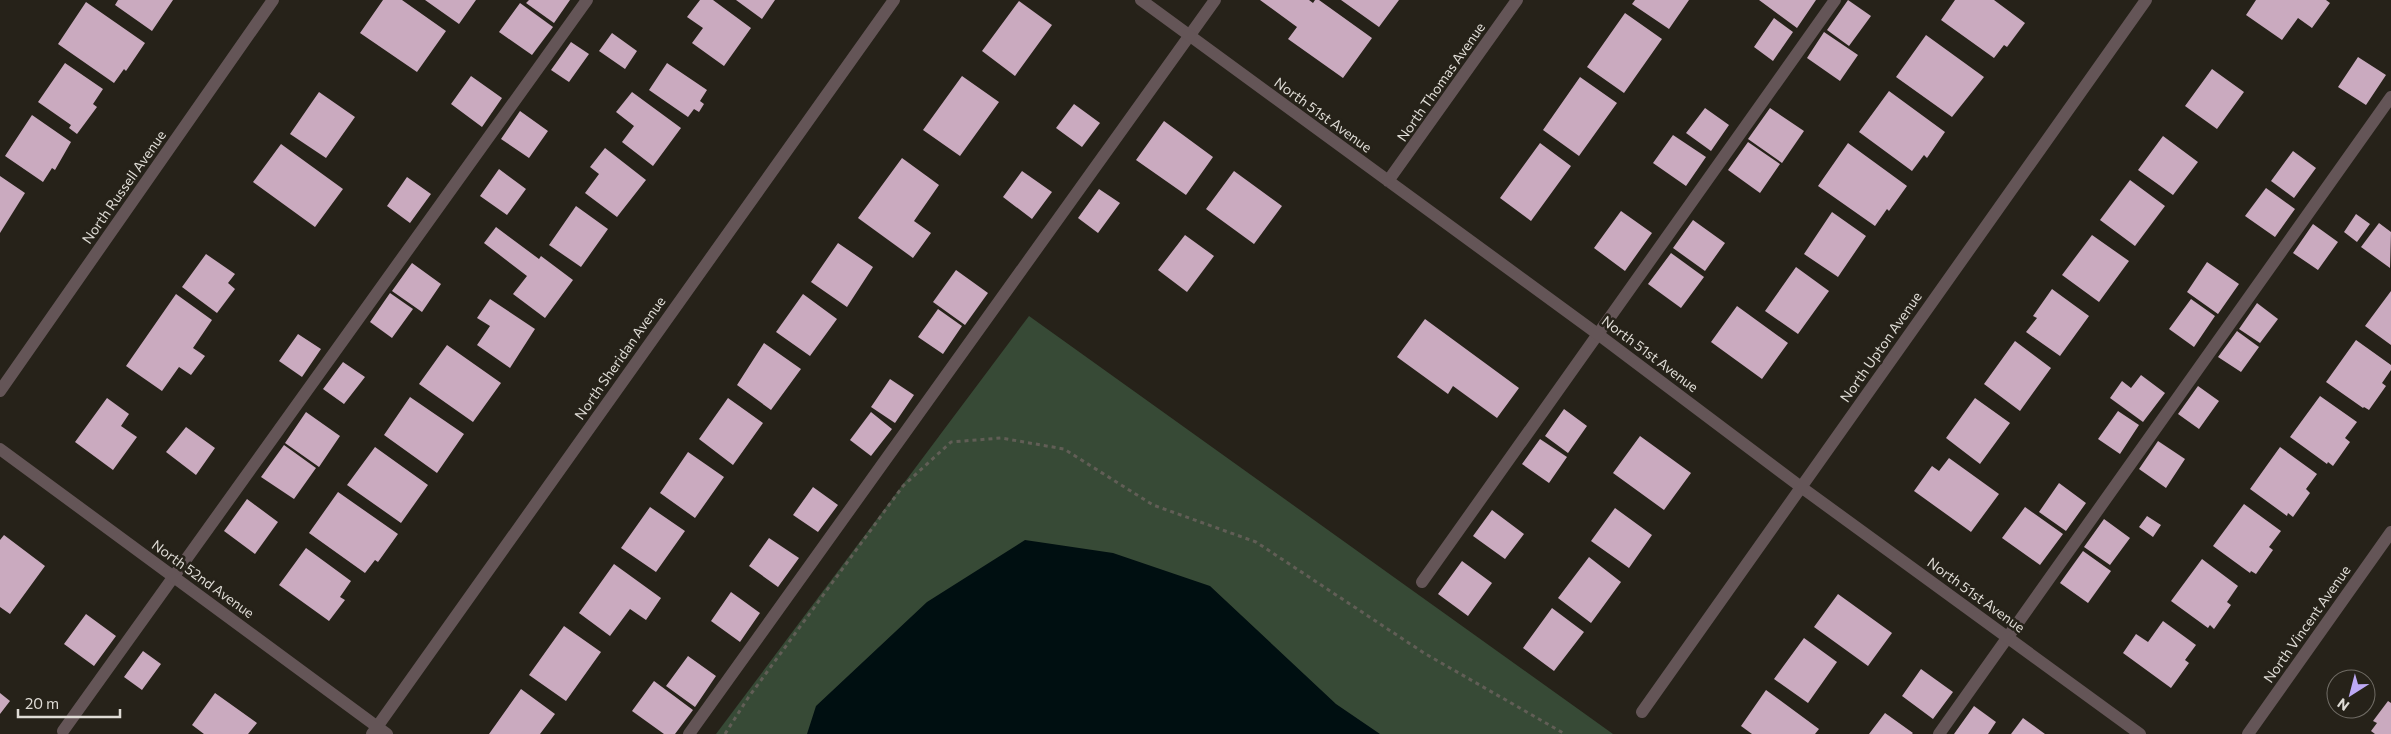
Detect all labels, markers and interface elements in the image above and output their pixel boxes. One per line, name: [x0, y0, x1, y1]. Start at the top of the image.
street label: North Thomas Avenue: [1393, 19, 1488, 145]
street label: North 51st Avenue: [1271, 74, 1375, 156]
street label: North Russell Avenue: [78, 127, 169, 247]
street label: North Upton Avenue: [1836, 288, 1925, 405]
street label: North Sheridan Avenue: [571, 293, 669, 423]
street label: North 51st Avenue: [1599, 312, 1702, 395]
street label: North 52nd Avenue: [149, 536, 258, 621]
street label: North 51st Avenue: [1924, 554, 2028, 636]
street label: North Vincent Avenue: [2260, 562, 2354, 686]
north arrow: [2326, 669, 2376, 719]
scale bar: [18, 686, 120, 718]
text: 20 m: [25, 694, 59, 712]
text: N: [2334, 695, 2352, 715]

